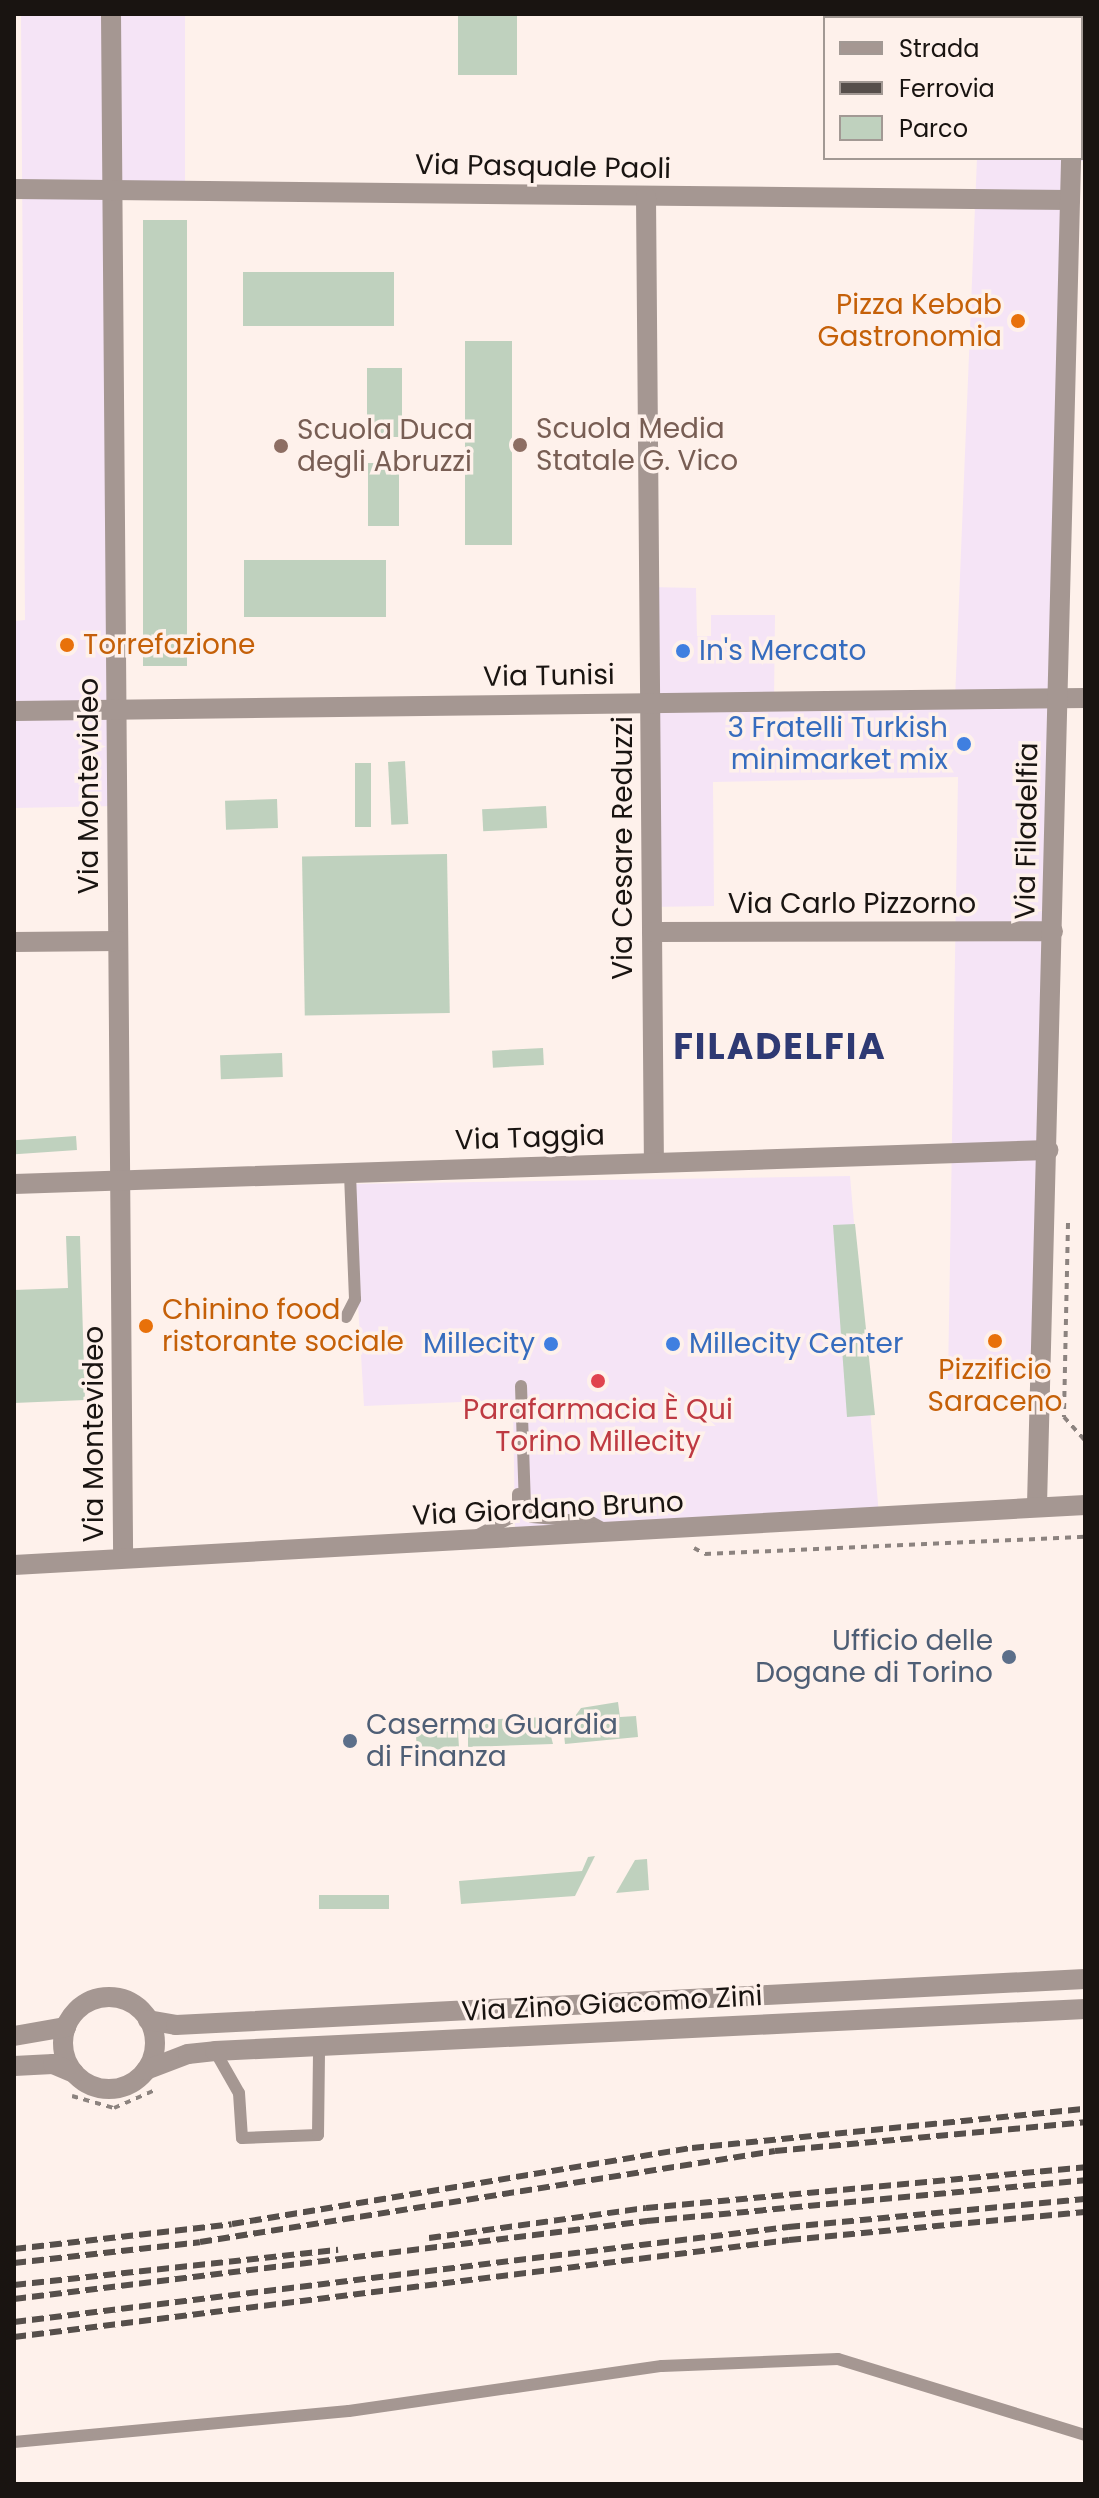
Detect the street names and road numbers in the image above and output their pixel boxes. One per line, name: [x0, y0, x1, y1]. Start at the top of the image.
street label: Via Pasquale Paoli: [415, 148, 671, 186]
street label: Via Tunisi: [483, 658, 615, 694]
street label: Via Montevideo: [72, 678, 106, 894]
street label: Via Cesare Reduzzi: [606, 716, 640, 980]
street label: Via Filadelfia: [1009, 742, 1045, 920]
street label: Via Carlo Pizzorno: [728, 887, 976, 921]
street label: Via Taggia: [454, 1119, 606, 1157]
street label: Via Montevideo: [77, 1326, 111, 1542]
street label: Via Giordano Bruno: [411, 1485, 685, 1533]
street label: Via Zino Giacomo Zini: [461, 1979, 763, 2029]

